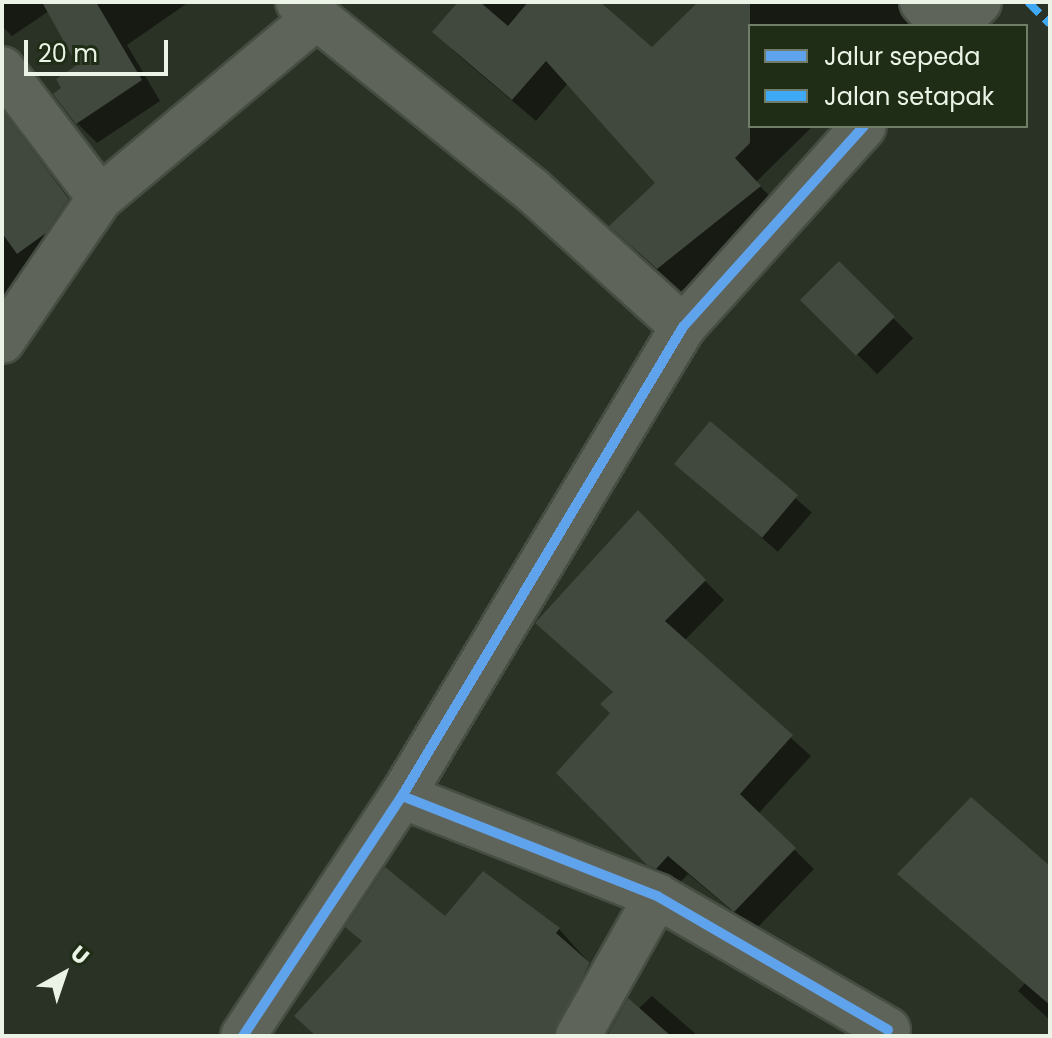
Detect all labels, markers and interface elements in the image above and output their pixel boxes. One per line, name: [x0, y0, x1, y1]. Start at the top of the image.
scale bar: [28, 24, 172, 74]
legend: [748, 24, 1028, 128]
text: 20 m: [38, 37, 98, 70]
text: Jalur sepeda: [824, 40, 981, 73]
text: Jalan setapak: [824, 80, 994, 113]
north arrow: [24, 934, 104, 1014]
text: U: [64, 938, 96, 972]

